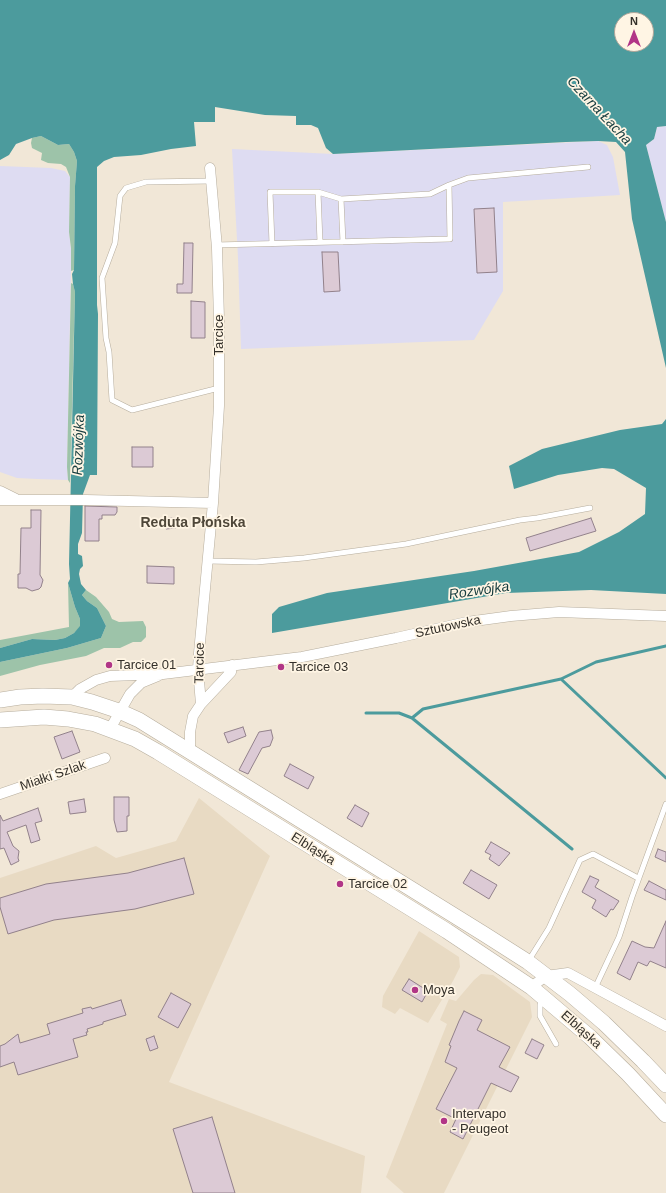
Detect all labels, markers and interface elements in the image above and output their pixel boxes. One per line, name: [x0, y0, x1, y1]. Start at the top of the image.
north arrow: [614, 12, 654, 52]
text: N: [630, 15, 638, 27]
water label: Czarna Łacha: [563, 73, 635, 149]
street label: Tarcice: [211, 314, 227, 356]
water label: Rozwójka: [70, 414, 88, 476]
district label: Reduta Płońska: [140, 515, 246, 531]
water label: Rozwójka: [448, 578, 510, 604]
street label: Sztutowska: [414, 612, 482, 642]
street label: Tarcice: [192, 642, 208, 684]
place label: Tarcice 01: [117, 657, 176, 673]
place label: Tarcice 03: [289, 659, 348, 675]
marker: Tarcice 01: [104, 660, 114, 670]
marker: Tarcice 03: [276, 662, 286, 672]
street label: Miałki Szlak: [18, 757, 88, 795]
street label: Elbląska: [288, 829, 338, 869]
place label: Tarcice 02: [348, 876, 407, 892]
marker: Tarcice 02: [335, 879, 345, 889]
place label: Moya: [423, 982, 455, 998]
marker: Moya: [410, 985, 420, 995]
street label: Elbląska: [558, 1008, 604, 1052]
place label: Intervapo - Peugeot: [452, 1106, 508, 1137]
marker: Intervapo - Peugeot: [439, 1116, 449, 1126]

